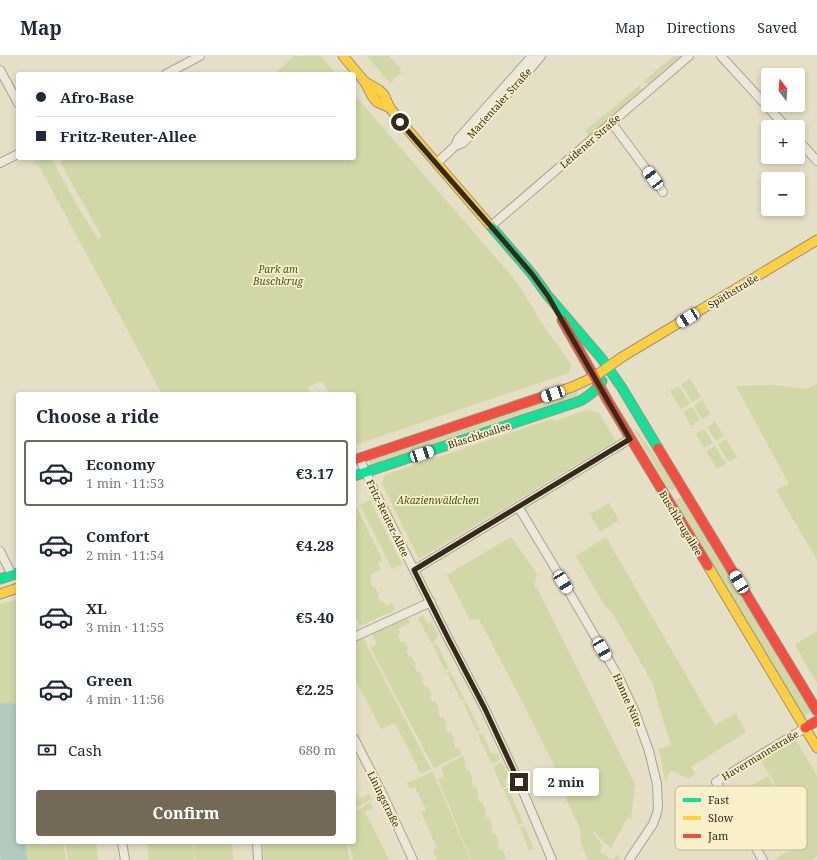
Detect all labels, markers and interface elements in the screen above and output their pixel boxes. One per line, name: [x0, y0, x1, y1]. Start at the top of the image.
text: Map: [20, 15, 62, 41]
text: Map: [615, 18, 645, 37]
text: Directions: [667, 18, 735, 37]
text: Saved: [757, 18, 797, 37]
street label: Marientaler Straße: [463, 65, 535, 141]
north arrow: [761, 68, 805, 112]
map controls: [761, 68, 805, 216]
text: Afro-Base: [60, 87, 134, 107]
street label: Leidener Straße: [557, 111, 623, 171]
route start: [391, 113, 409, 131]
button: +: [761, 120, 805, 164]
text: Fritz-Reuter-Allee: [60, 126, 197, 146]
car: [641, 165, 665, 191]
button: −: [761, 172, 805, 216]
park label: Park am Buschkrug: [252, 262, 303, 288]
street label: Späthstraße: [705, 270, 761, 312]
car: [675, 307, 701, 329]
car: [540, 385, 566, 403]
text: Choose a ride: [36, 404, 159, 428]
street label: Blaschkoallee: [446, 418, 512, 452]
car: [409, 445, 435, 463]
text: Economy: [86, 454, 155, 474]
icon: car: [38, 455, 74, 491]
text: €3.17: [296, 463, 334, 483]
text: 1 min · 11:53: [86, 474, 164, 492]
street label: Fritz-Reuter-Allee: [363, 477, 413, 559]
street label: Buschkrugallee: [656, 488, 706, 558]
park label: Akazienwäldchen: [396, 493, 479, 507]
text: Comfort: [86, 526, 149, 546]
icon: car: [38, 527, 74, 563]
text: €4.28: [296, 535, 334, 555]
text: 2 min · 11:54: [86, 546, 164, 564]
car: [552, 569, 574, 595]
car: [728, 569, 750, 595]
text: XL: [86, 598, 107, 618]
icon: car: [38, 599, 74, 635]
text: €5.40: [296, 607, 334, 627]
text: 3 min · 11:55: [86, 618, 164, 636]
car: [591, 636, 613, 662]
text: Green: [86, 670, 133, 690]
icon: car: [38, 671, 74, 707]
street label: Hanne Nüte: [610, 671, 646, 729]
text: €2.25: [296, 679, 334, 699]
text: 4 min · 11:56: [86, 690, 164, 708]
street label: Havermannstraße: [719, 726, 801, 784]
icon: cash: [36, 739, 58, 761]
text: Cash: [68, 740, 102, 760]
text: 680 m: [299, 741, 336, 759]
callout: 2 min: [533, 768, 599, 796]
street label: Liningstraße: [364, 769, 404, 829]
route end: [510, 773, 528, 791]
text: 2 min: [548, 773, 584, 791]
legend: [675, 786, 807, 850]
button: Confirm: [36, 790, 336, 836]
text: Fast: [708, 792, 729, 807]
text: Slow: [708, 810, 734, 825]
text: Jam: [707, 828, 729, 843]

